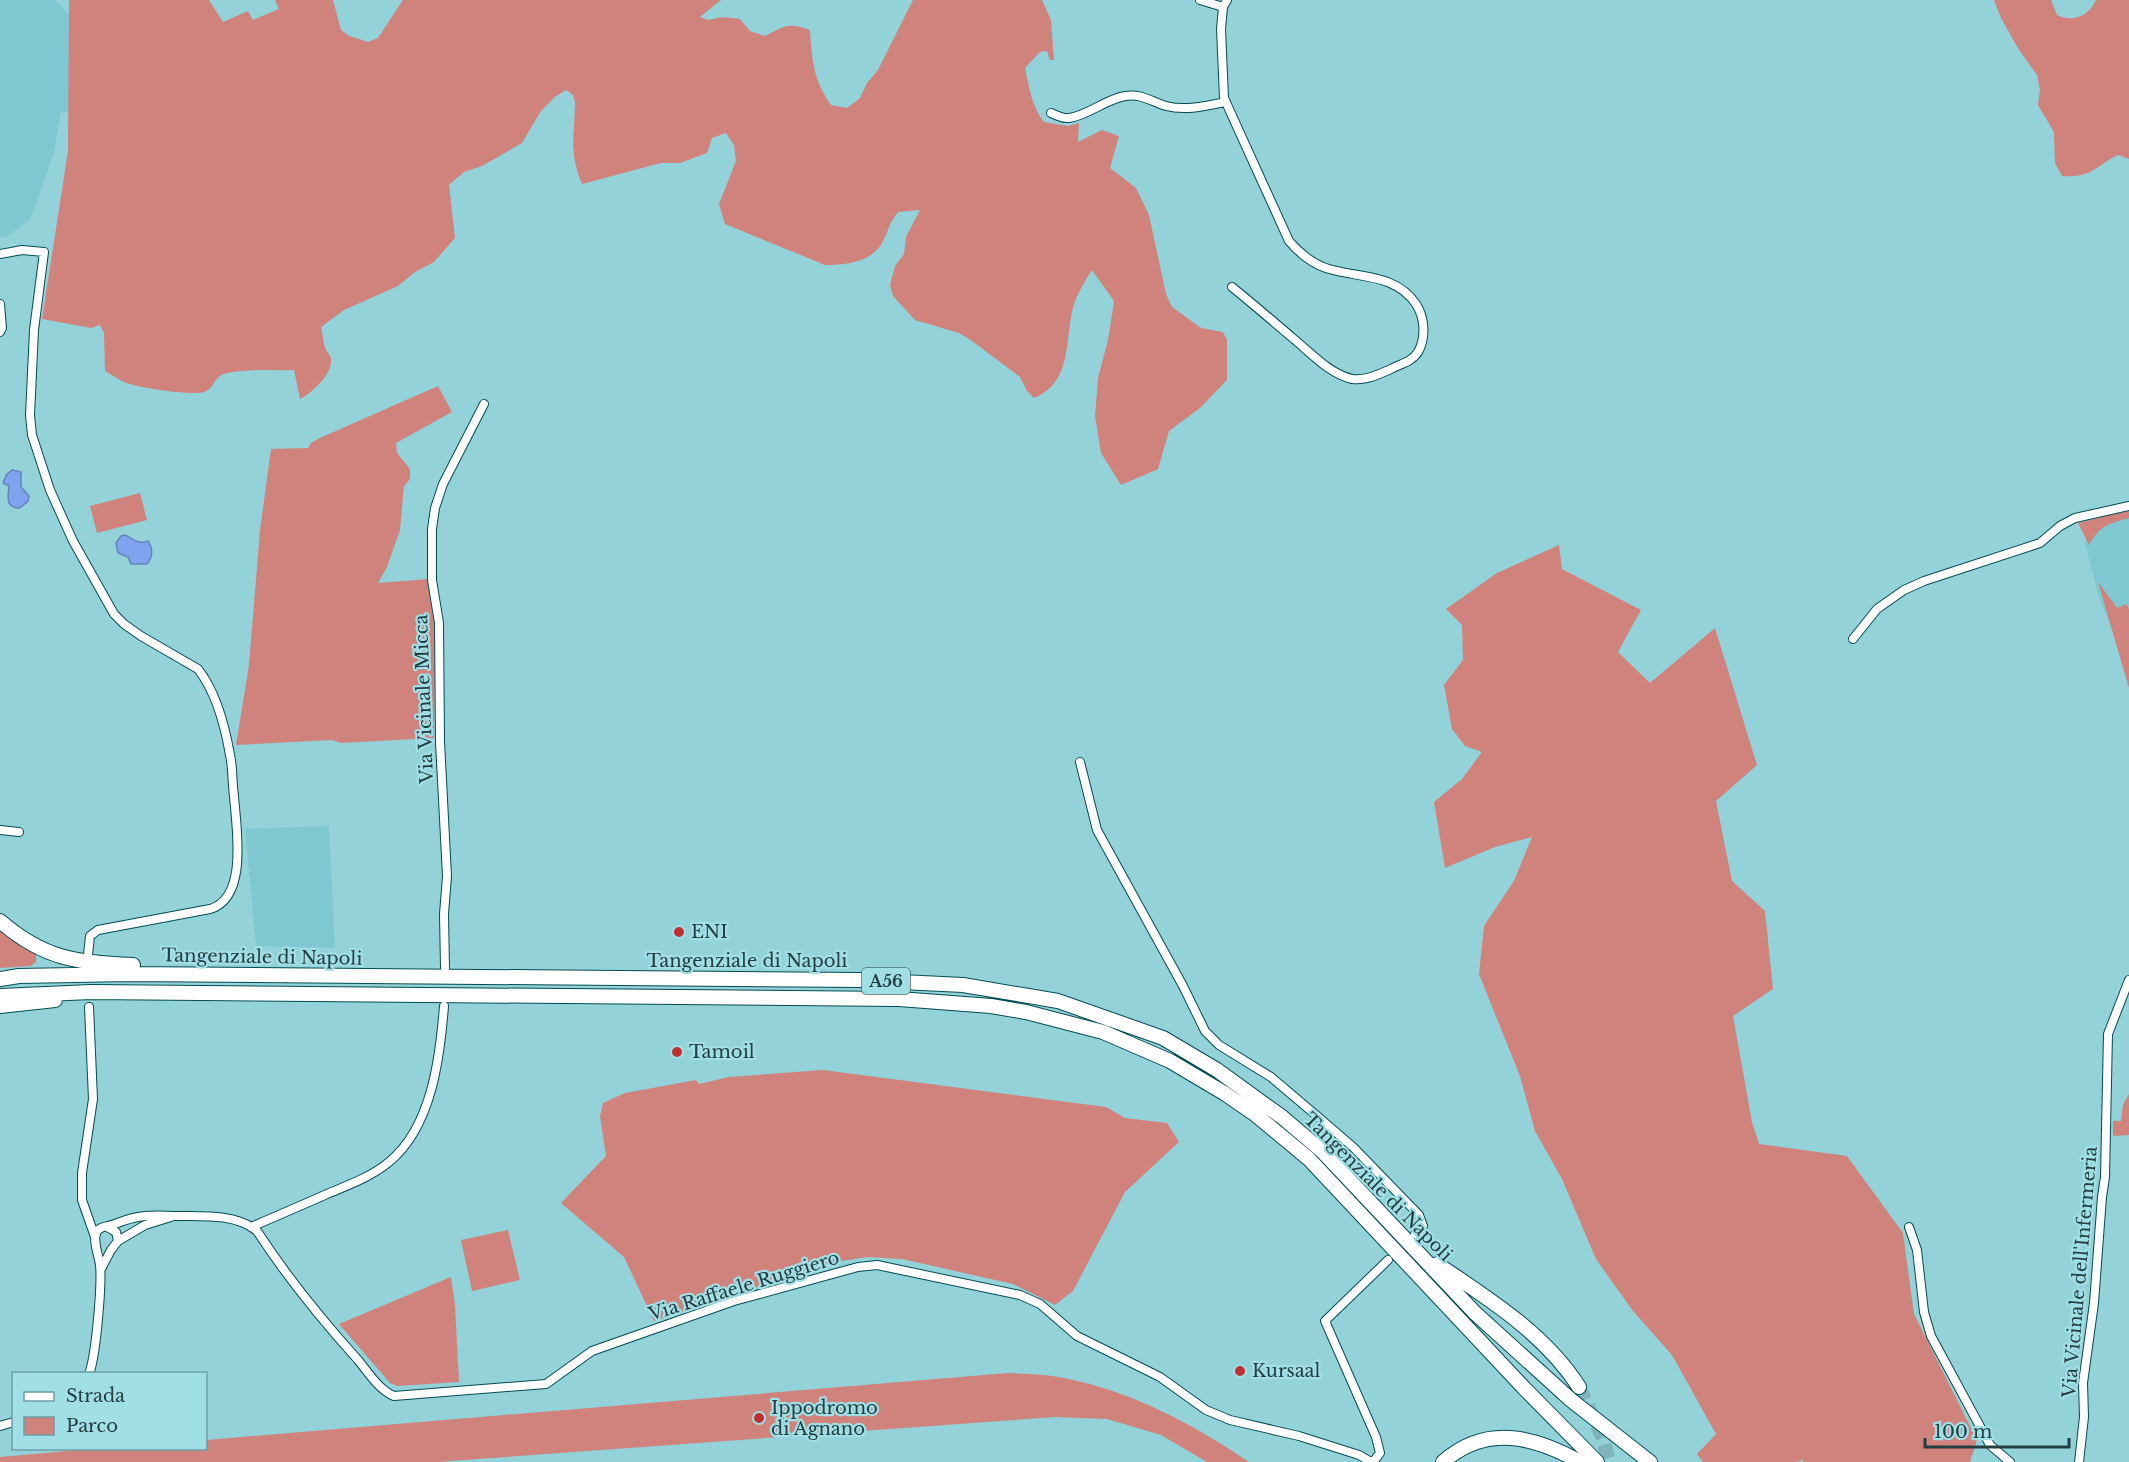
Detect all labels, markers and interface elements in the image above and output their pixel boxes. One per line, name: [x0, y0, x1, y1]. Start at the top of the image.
street label: Via Vicinale Micca: [410, 614, 438, 785]
place label: ENI: [691, 921, 728, 943]
marker: ENI: [672, 925, 686, 939]
street label: Tangenziale di Napoli: [161, 944, 363, 970]
street label: Tangenziale di Napoli: [647, 950, 847, 972]
road number: A56: [862, 968, 910, 994]
place label: Tamoil: [689, 1041, 755, 1063]
marker: Tamoil: [670, 1045, 684, 1059]
street label: Tangenziale di Napoli: [1299, 1108, 1457, 1266]
street label: Via Vicinale dell'Infermeria: [2058, 1145, 2102, 1400]
street label: Via Raffaele Ruggiero: [645, 1246, 842, 1326]
place label: Kursaal: [1252, 1360, 1321, 1382]
marker: Kursaal: [1233, 1364, 1247, 1378]
legend: [12, 1372, 207, 1450]
text: Strada: [66, 1385, 125, 1407]
place label: Ippodromo di Agnano: [771, 1397, 878, 1440]
marker: Ippodromo di Agnano: [752, 1411, 766, 1425]
scale bar: [1925, 1411, 2069, 1449]
text: Parco: [66, 1415, 118, 1437]
text: 100 m: [1934, 1421, 1992, 1443]

